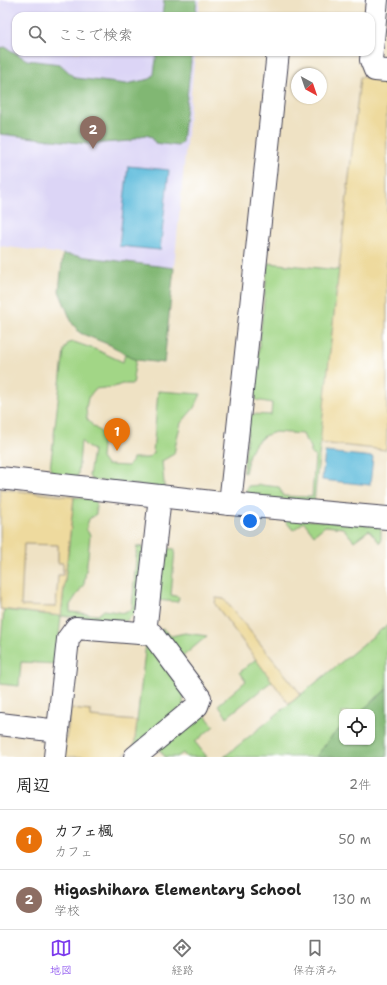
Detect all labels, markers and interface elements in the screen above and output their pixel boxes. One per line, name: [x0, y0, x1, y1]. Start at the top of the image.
search box: [12, 12, 375, 56]
icon: search: [26, 23, 48, 45]
text: ここで検索: [58, 25, 133, 45]
north arrow: [291, 68, 327, 104]
pin: 2: [80, 116, 106, 149]
pin: 1: [104, 418, 130, 451]
your location: [240, 511, 260, 531]
map controls: [339, 709, 375, 745]
button: locate: [339, 709, 375, 745]
text: 周辺: [16, 774, 50, 796]
text: 2件: [349, 776, 371, 793]
text: カフェ楓: [54, 821, 113, 841]
text: 1: [26, 831, 32, 848]
text: 50 m: [338, 831, 371, 848]
text: カフェ: [54, 843, 93, 860]
text: Higashihara Elementary School: [54, 880, 301, 900]
text: 2: [24, 891, 34, 908]
text: 130 m: [333, 891, 371, 908]
text: 学校: [54, 902, 80, 919]
tab: 地図: [50, 937, 72, 978]
tab: 経路: [171, 937, 193, 978]
tab: 保存済み: [293, 937, 337, 978]

